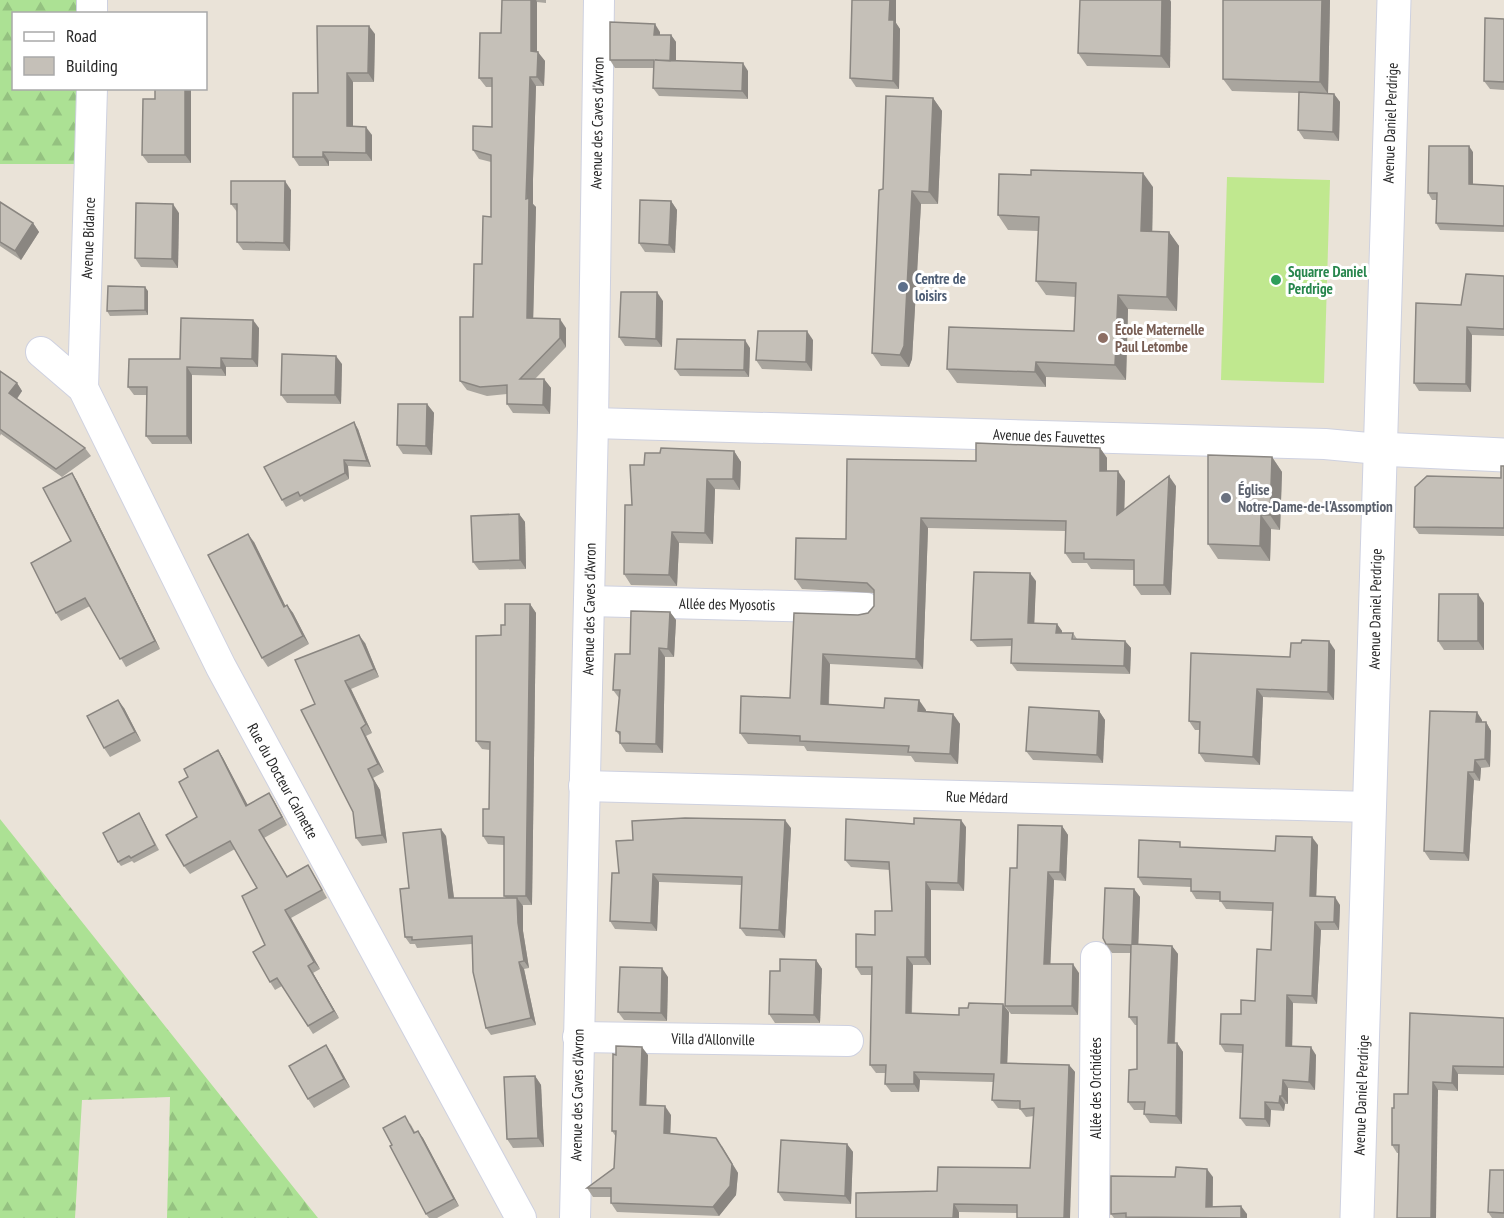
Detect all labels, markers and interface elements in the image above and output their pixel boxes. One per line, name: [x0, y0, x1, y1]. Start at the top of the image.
legend: [12, 12, 207, 90]
text: Road: [66, 24, 97, 47]
text: Building: [66, 54, 118, 77]
street label: Avenue des Caves d'Avron: [586, 57, 608, 189]
street label: Avenue Daniel Perdrige: [1378, 62, 1402, 184]
street label: Avenue Bidance: [77, 197, 99, 279]
place label: Squarre Daniel Perdrige: [1288, 262, 1367, 298]
place label: Centre de loisirs: [915, 269, 966, 305]
marker: Squarre Daniel Perdrige: [1269, 273, 1283, 287]
marker: Centre de loisirs: [896, 280, 910, 294]
place label: École Maternelle Paul Letombe: [1115, 320, 1205, 356]
marker: École Maternelle Paul Letombe: [1096, 331, 1110, 345]
street label: Avenue des Fauvettes: [993, 425, 1105, 447]
place label: Église Notre-Dame-de-l'Assomption: [1238, 480, 1393, 516]
marker: Église Notre-Dame-de-l'Assomption: [1219, 491, 1233, 505]
street label: Avenue des Caves d'Avron: [578, 543, 600, 675]
street label: Avenue Daniel Perdrige: [1364, 548, 1386, 670]
street label: Allée des Myosotis: [679, 594, 775, 614]
street label: Rue du Docteur Calmette: [243, 720, 323, 842]
street label: Rue Médard: [946, 786, 1008, 808]
street label: Avenue des Caves d'Avron: [566, 1029, 588, 1161]
street label: Villa d'Allonville: [670, 1029, 755, 1049]
street label: Avenue Daniel Perdrige: [1349, 1034, 1373, 1156]
street label: Allée des Orchidées: [1086, 1037, 1105, 1139]

